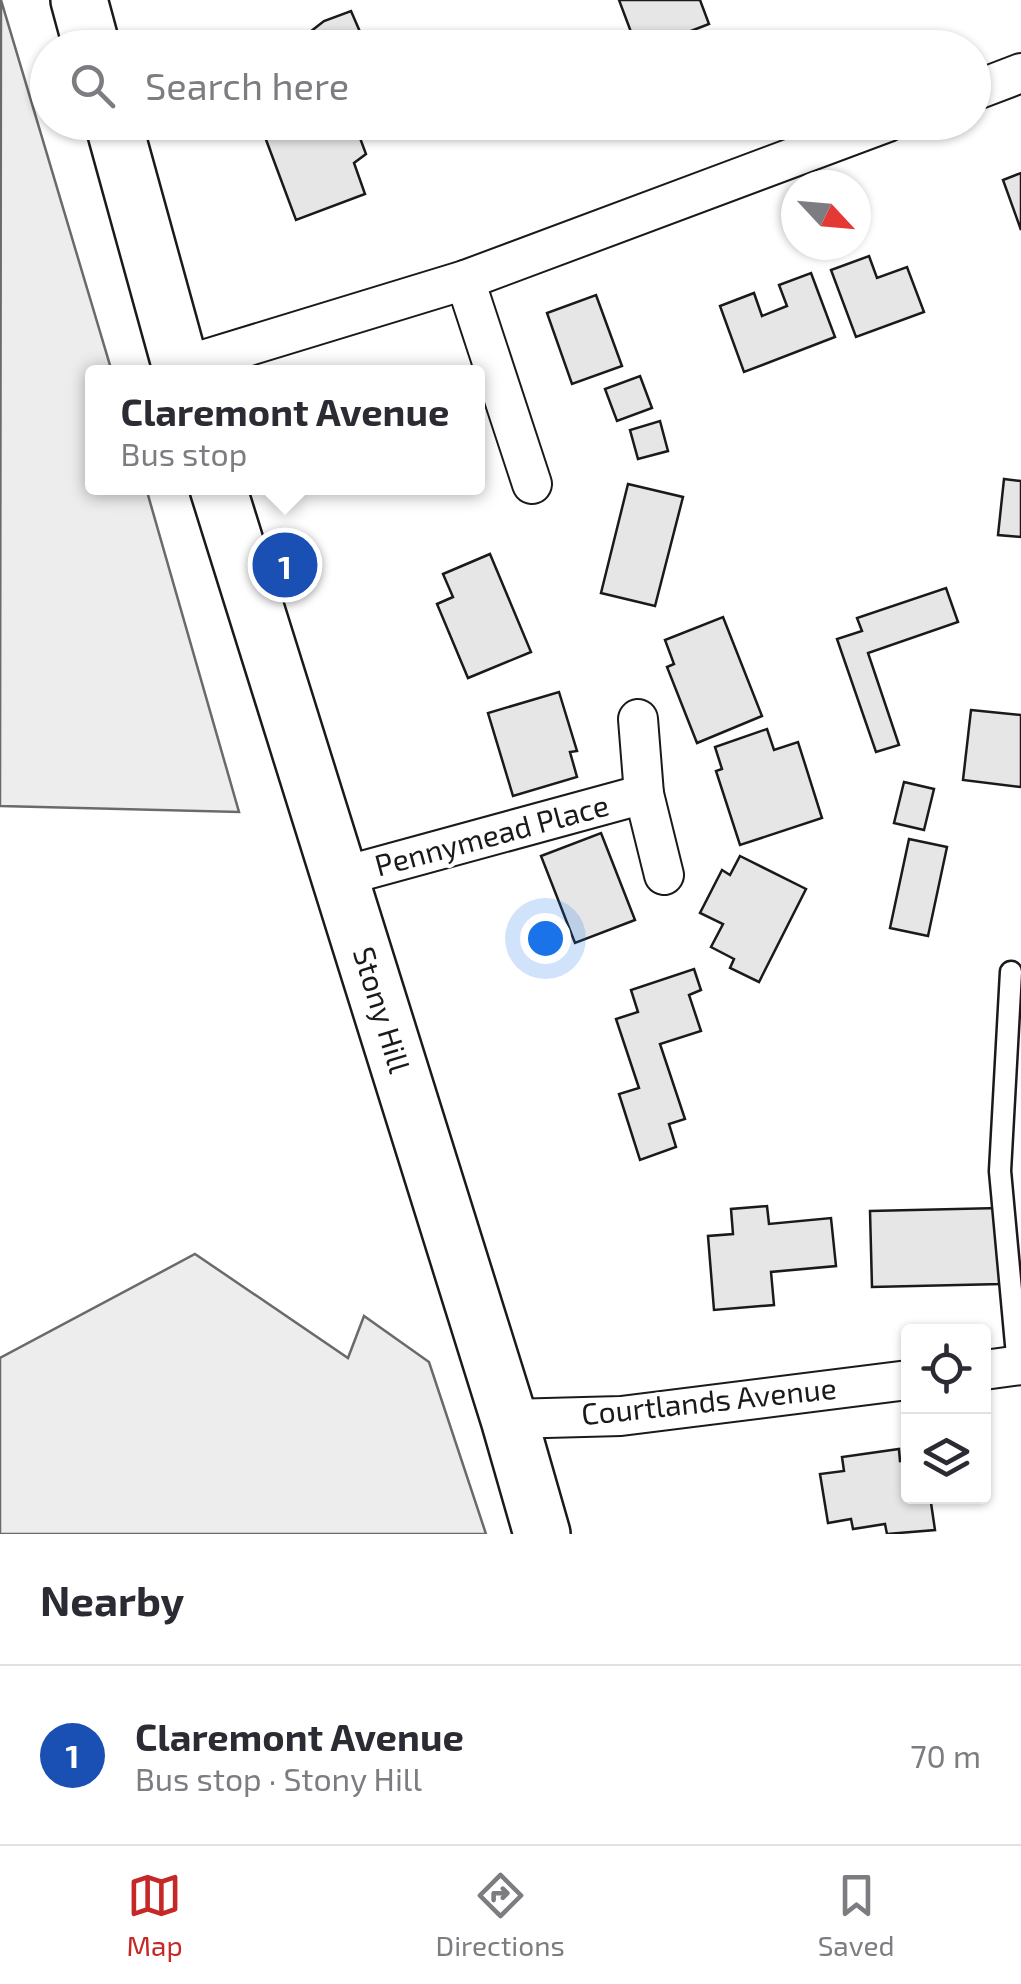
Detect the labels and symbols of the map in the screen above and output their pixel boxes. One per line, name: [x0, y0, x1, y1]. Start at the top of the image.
north arrow: [781, 170, 871, 260]
pin: 1: [252, 528, 318, 602]
street label: Pennymead Place: [371, 786, 612, 883]
your location: [520, 913, 571, 964]
street label: Stony Hill: [347, 942, 419, 1077]
street label: Courtlands Avenue: [579, 1369, 838, 1431]

